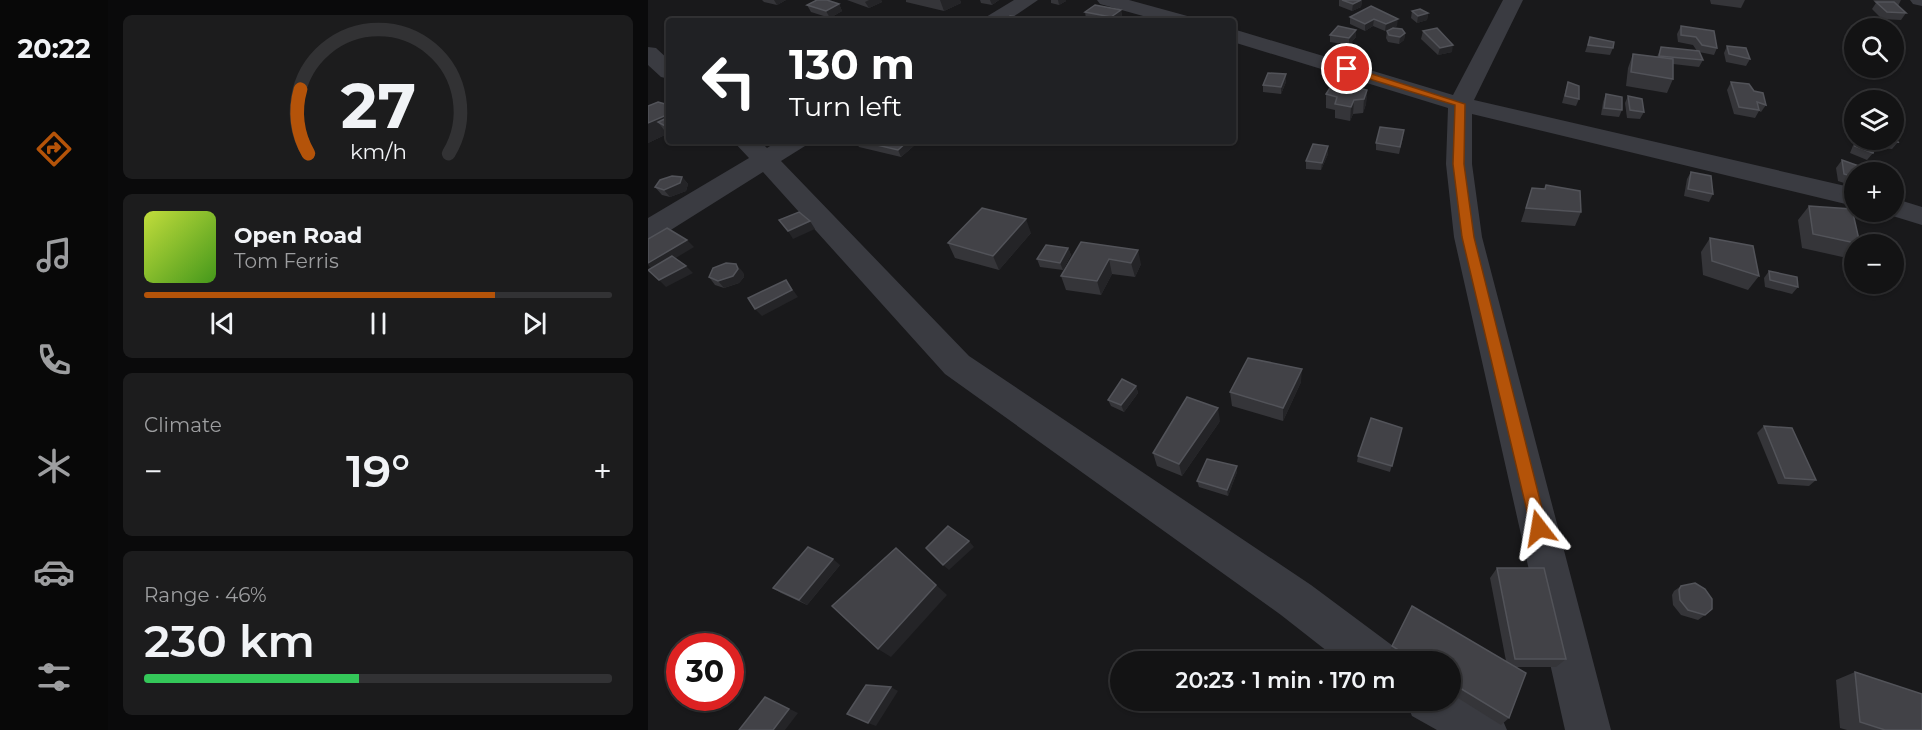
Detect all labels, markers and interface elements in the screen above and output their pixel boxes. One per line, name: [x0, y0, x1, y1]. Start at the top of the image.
map controls: [1844, 18, 1904, 294]
button: search: [1844, 18, 1904, 78]
text: 20:22: [17, 32, 91, 65]
text: 130 m: [789, 38, 915, 90]
icon: left: [690, 42, 768, 120]
pin: [1321, 43, 1372, 94]
icon: arrive: [1330, 52, 1363, 85]
text: 27: [340, 68, 416, 144]
text: Turn left: [789, 90, 902, 123]
button: layers: [1844, 90, 1904, 150]
icon: directions: [33, 128, 75, 170]
text: km/h: [349, 138, 407, 164]
button: +: [1844, 162, 1904, 222]
text: Open Road: [234, 222, 362, 249]
icon: music: [33, 234, 75, 276]
button: −: [1844, 234, 1904, 294]
text: Tom Ferris: [234, 249, 339, 273]
icon: previous: [206, 307, 239, 340]
icon: pause: [362, 307, 395, 340]
icon: next: [518, 307, 551, 340]
icon: phone: [33, 339, 75, 381]
text: Climate: [144, 413, 222, 437]
text: 19°: [346, 443, 410, 498]
icon: climate: [33, 445, 75, 487]
text: −: [144, 451, 163, 491]
text: +: [593, 451, 612, 491]
position arrow: [1507, 496, 1571, 560]
icon: car: [33, 551, 75, 593]
text: Range · 46%: [144, 583, 267, 607]
text: 230 km: [144, 613, 315, 668]
speed limit sign: 30: [666, 633, 744, 711]
icon: filters: [33, 656, 75, 698]
text: 20:23 · 1 min · 170 m: [1176, 667, 1395, 694]

